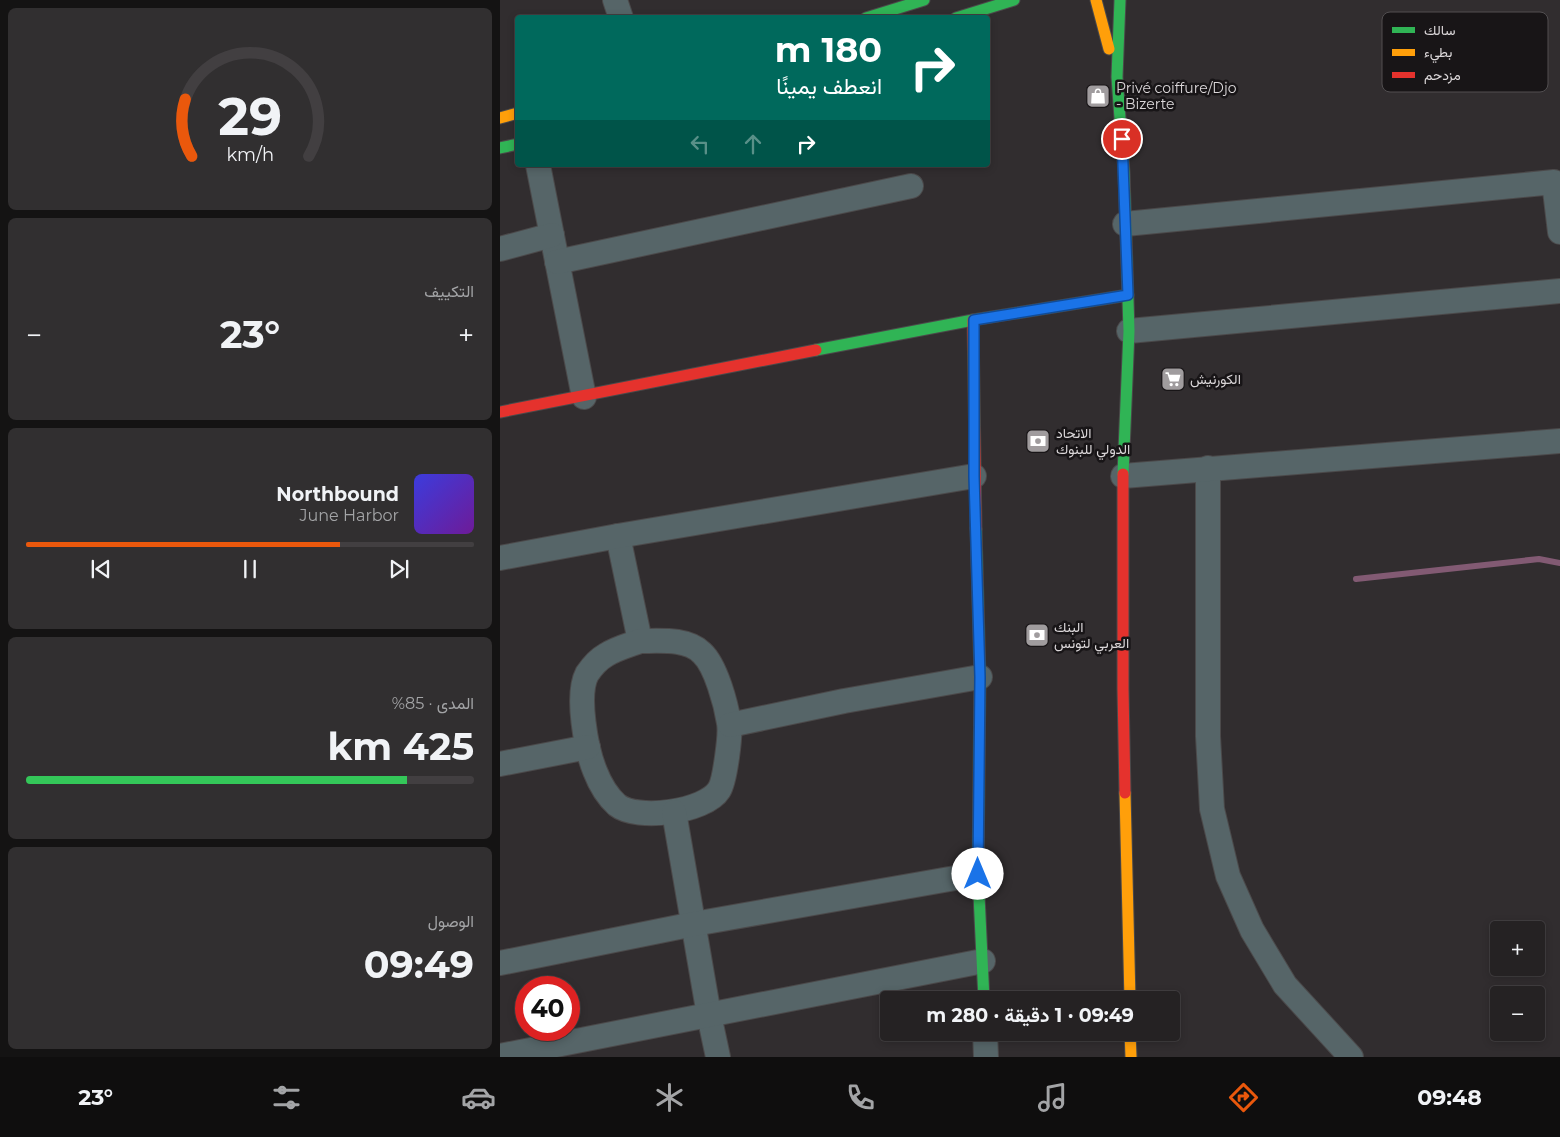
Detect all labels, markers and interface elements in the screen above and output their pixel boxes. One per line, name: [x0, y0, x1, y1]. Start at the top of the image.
legend: [1382, 12, 1548, 92]
text: سالك: [1424, 21, 1455, 39]
text: 180 m: [775, 28, 882, 71]
icon: right: [900, 35, 965, 100]
text: بطيء: [1424, 43, 1452, 64]
text: مزدحم: [1424, 66, 1461, 84]
text: انعطف يمينًا: [776, 73, 882, 100]
place label: Privé coiffure/Djo - Bizerte: [1116, 79, 1237, 113]
shop icon: Privé coiffure/Djo - Bizerte: [1085, 83, 1111, 109]
text: 29: [218, 85, 282, 148]
pin: [1101, 118, 1143, 160]
icon: arrive: [1108, 125, 1136, 153]
icon: left: [686, 130, 714, 158]
icon: ahead: [739, 130, 767, 158]
icon: right: [792, 130, 820, 158]
text: km/h: [226, 144, 274, 165]
text: التكييف: [424, 282, 474, 301]
text: 23°: [220, 311, 280, 358]
text: −: [26, 318, 42, 352]
text: +: [458, 318, 474, 352]
supermarket icon: الكورنيش: [1160, 366, 1186, 392]
place label: الكورنيش: [1190, 370, 1241, 388]
place label: الاتحاد الدولي للبنوك: [1056, 424, 1130, 461]
bank icon: الاتحاد الدولي للبنوك: [1025, 428, 1051, 454]
text: Northbound: [276, 483, 399, 506]
text: June Harbor: [300, 506, 399, 525]
icon: previous: [87, 555, 115, 583]
icon: pause: [236, 555, 264, 583]
icon: next: [385, 555, 413, 583]
place label: البنك العربي لتونس: [1054, 618, 1129, 655]
bank icon: البنك العربي لتونس: [1024, 622, 1050, 648]
text: المدى · 85%: [392, 694, 474, 713]
text: 425 km: [327, 723, 474, 770]
position arrow: [951, 847, 1003, 899]
text: الوصول: [428, 912, 474, 931]
map controls: [1490, 921, 1545, 1041]
button: +: [1490, 921, 1545, 976]
text: 09:49: [364, 941, 474, 988]
speed limit sign: 40: [515, 976, 580, 1041]
button: −: [1490, 986, 1545, 1041]
text: 09:49 · 1 دقيقة · 280 m: [926, 1004, 1134, 1027]
icon: filters: [269, 1080, 304, 1115]
icon: car: [461, 1080, 496, 1115]
icon: climate: [652, 1080, 687, 1115]
icon: phone: [843, 1080, 878, 1115]
icon: music: [1035, 1080, 1070, 1115]
icon: directions: [1226, 1080, 1261, 1115]
text: 23°: [78, 1084, 113, 1111]
text: 09:48: [1417, 1084, 1482, 1111]

